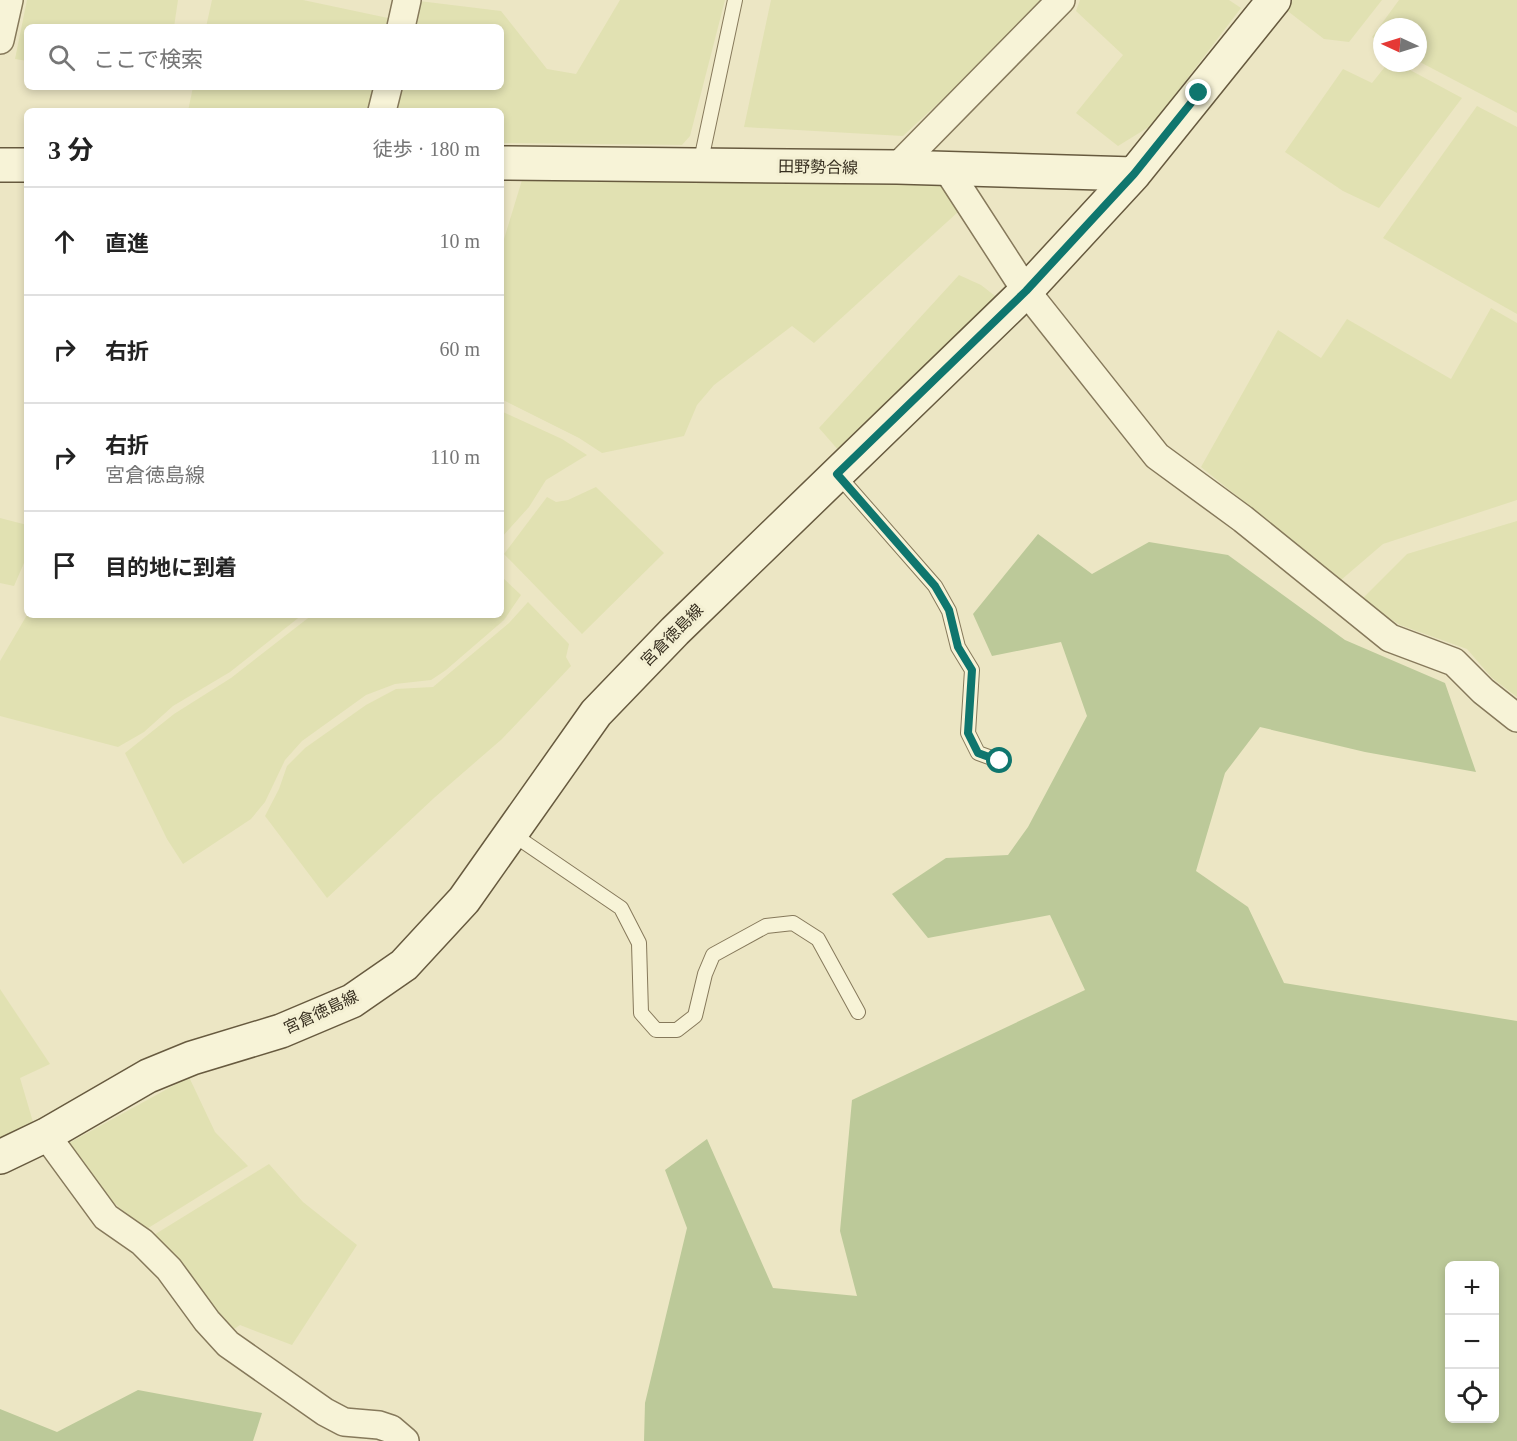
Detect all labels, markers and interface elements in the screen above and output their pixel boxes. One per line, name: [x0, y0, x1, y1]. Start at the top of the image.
north arrow: [1373, 18, 1427, 72]
search box: [24, 24, 504, 90]
icon: search: [45, 41, 78, 74]
text: ここで検索: [93, 47, 203, 72]
route end: [1185, 79, 1211, 105]
text: 3 分: [48, 136, 94, 165]
text: 徒歩 · 180 m: [373, 138, 480, 160]
street label: 田野勢合線: [778, 158, 858, 176]
icon: ahead: [48, 225, 81, 258]
text: 10 m: [439, 230, 480, 252]
text: 直進: [105, 231, 149, 256]
icon: right: [48, 333, 81, 366]
text: 60 m: [439, 338, 480, 360]
text: 右折: [105, 339, 149, 364]
text: 右折: [105, 433, 149, 458]
icon: right: [48, 441, 81, 474]
text: 110 m: [430, 446, 480, 468]
text: 宮倉徳島線: [105, 464, 205, 486]
icon: arrive: [48, 549, 81, 582]
text: 目的地に到着: [105, 555, 237, 580]
street label: 宮倉徳島線: [638, 601, 706, 669]
route start: [986, 747, 1012, 773]
street label: 宮倉徳島線: [281, 987, 361, 1037]
map controls: [1445, 1261, 1499, 1423]
button: +: [1445, 1261, 1499, 1315]
button: −: [1445, 1315, 1499, 1369]
button: locate: [1445, 1369, 1499, 1423]

